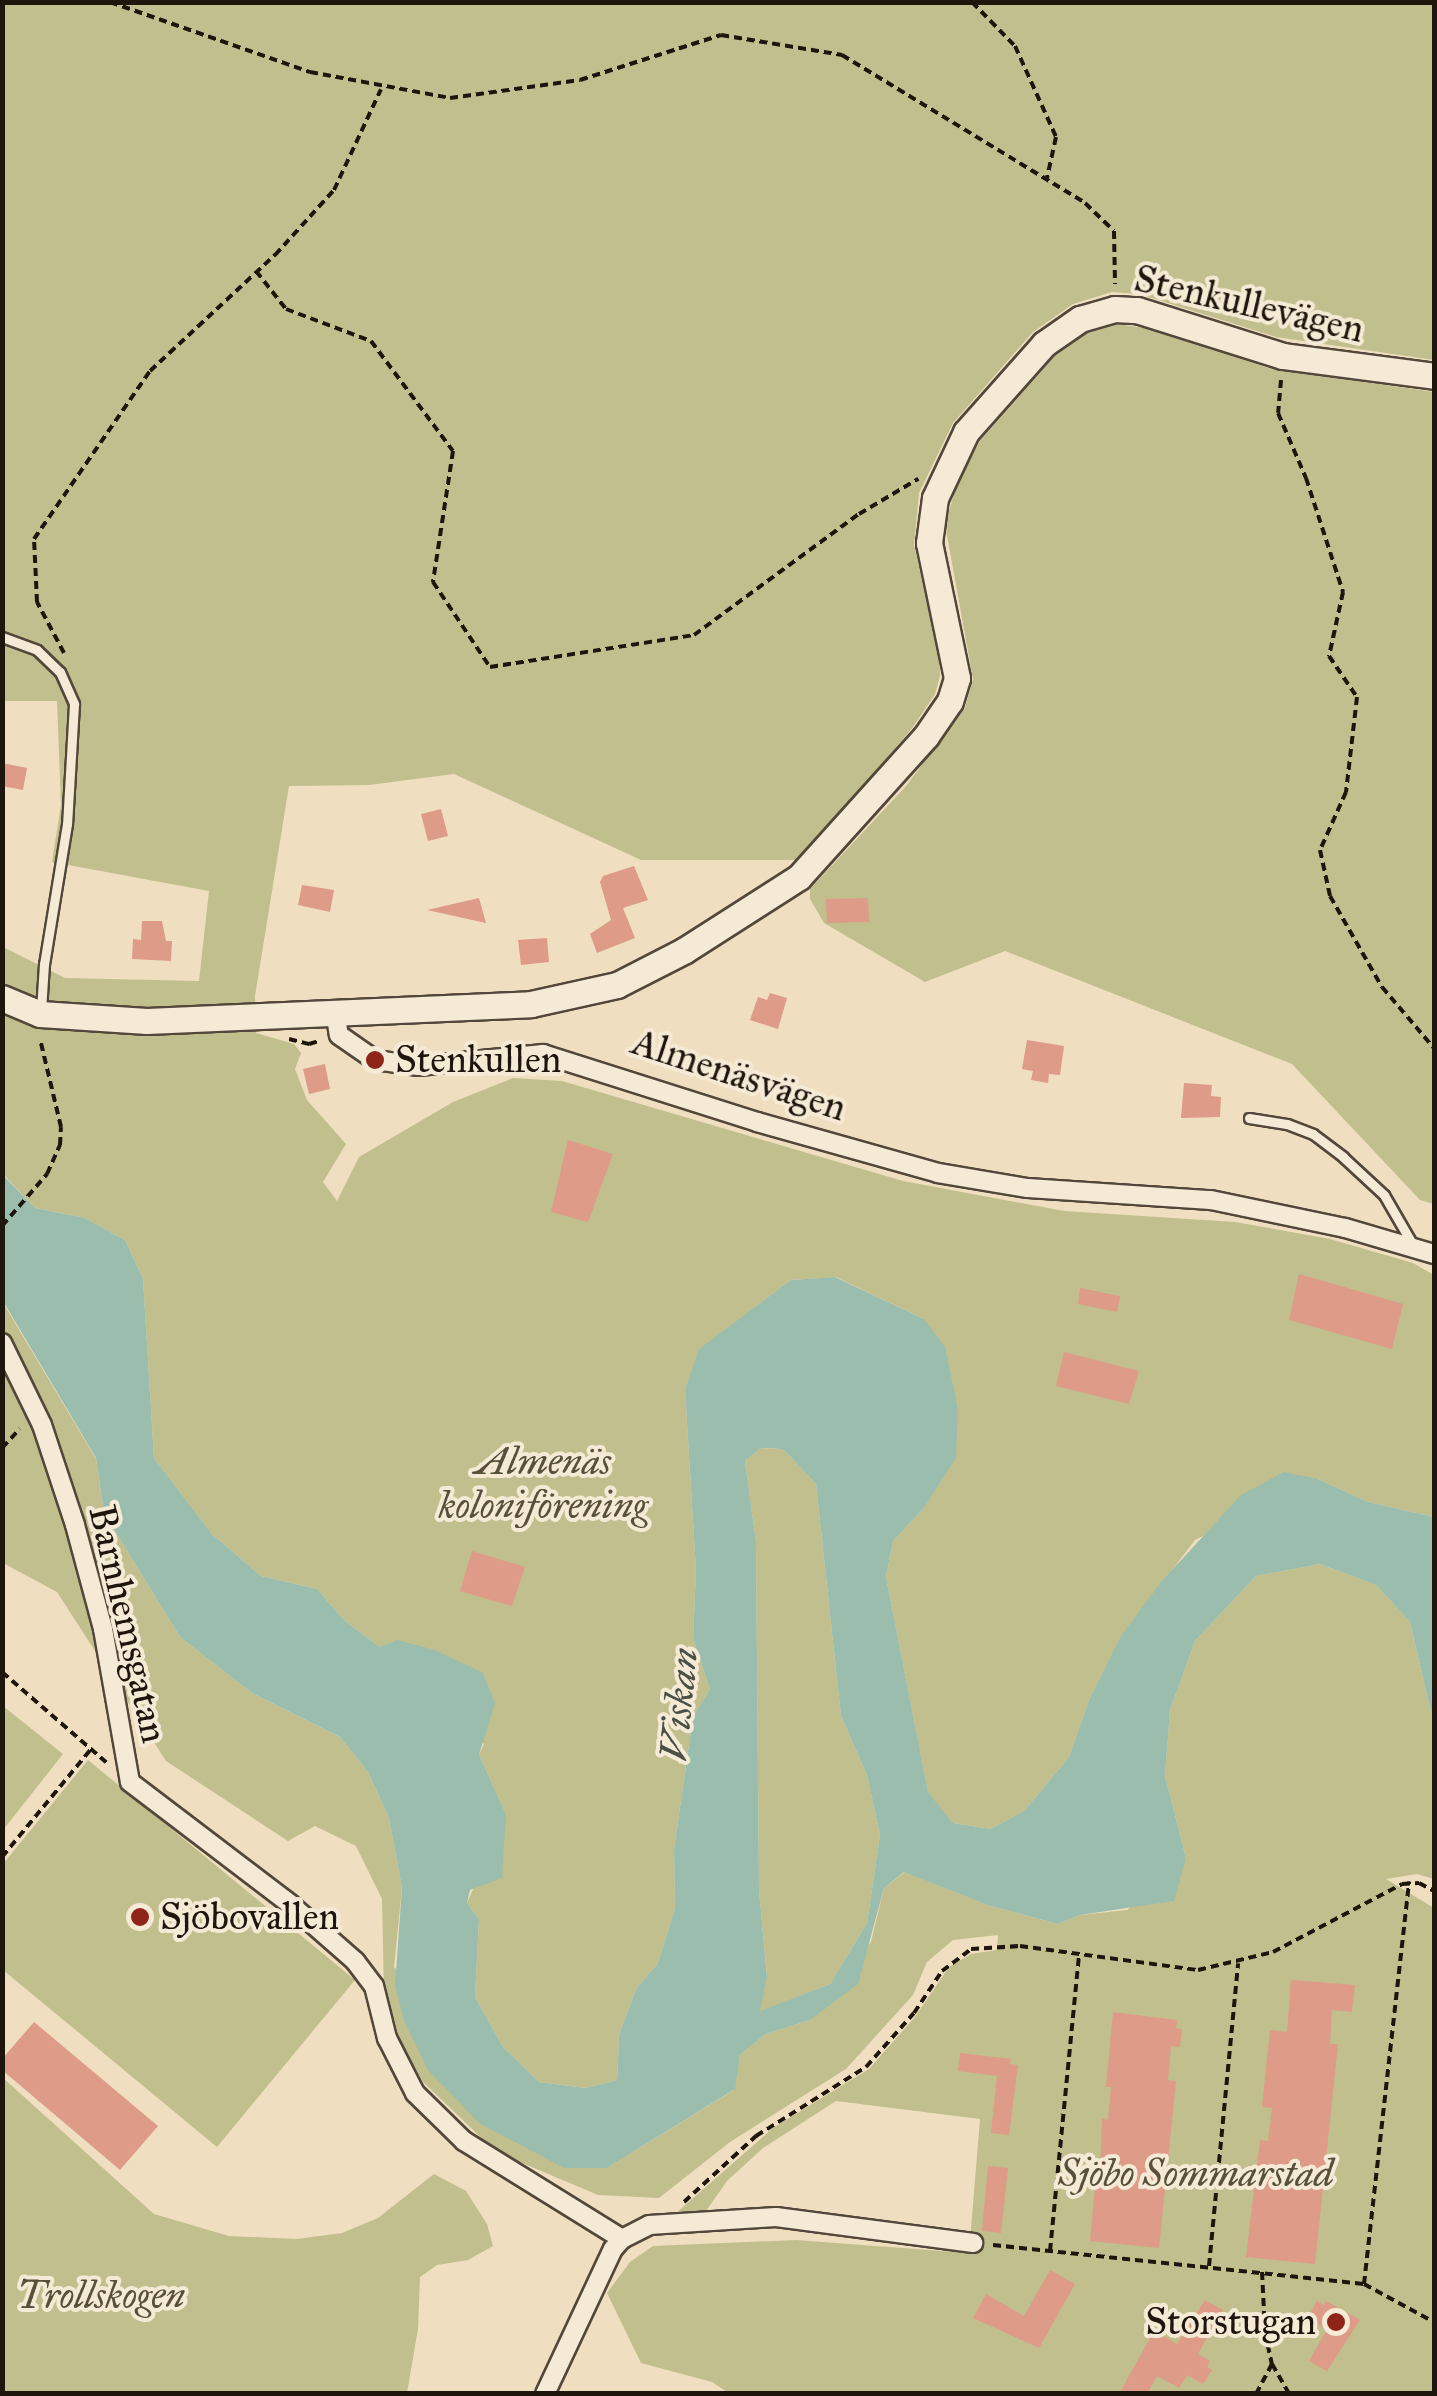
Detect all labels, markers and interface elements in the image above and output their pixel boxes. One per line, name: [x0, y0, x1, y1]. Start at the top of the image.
street label: Stenkullevägen: [1130, 255, 1368, 353]
street label: Almenäsvägen: [626, 1019, 852, 1131]
place label: Stenkullen: [395, 1037, 561, 1083]
marker: Stenkullen: [364, 1049, 386, 1071]
park label: Almenäs koloniförening: [439, 1439, 647, 1528]
street label: Barnhemsgatan: [79, 1501, 177, 1747]
water label: Viskan: [649, 1646, 709, 1764]
place label: Sjöbovallen: [160, 1894, 339, 1940]
marker: Sjöbovallen: [129, 1906, 151, 1928]
park label: Sjöbo Sommarstad: [1058, 2151, 1334, 2197]
park label: Trollskogen: [17, 2273, 185, 2319]
place label: Storstugan: [1145, 2299, 1316, 2345]
marker: Storstugan: [1325, 2311, 1347, 2333]

